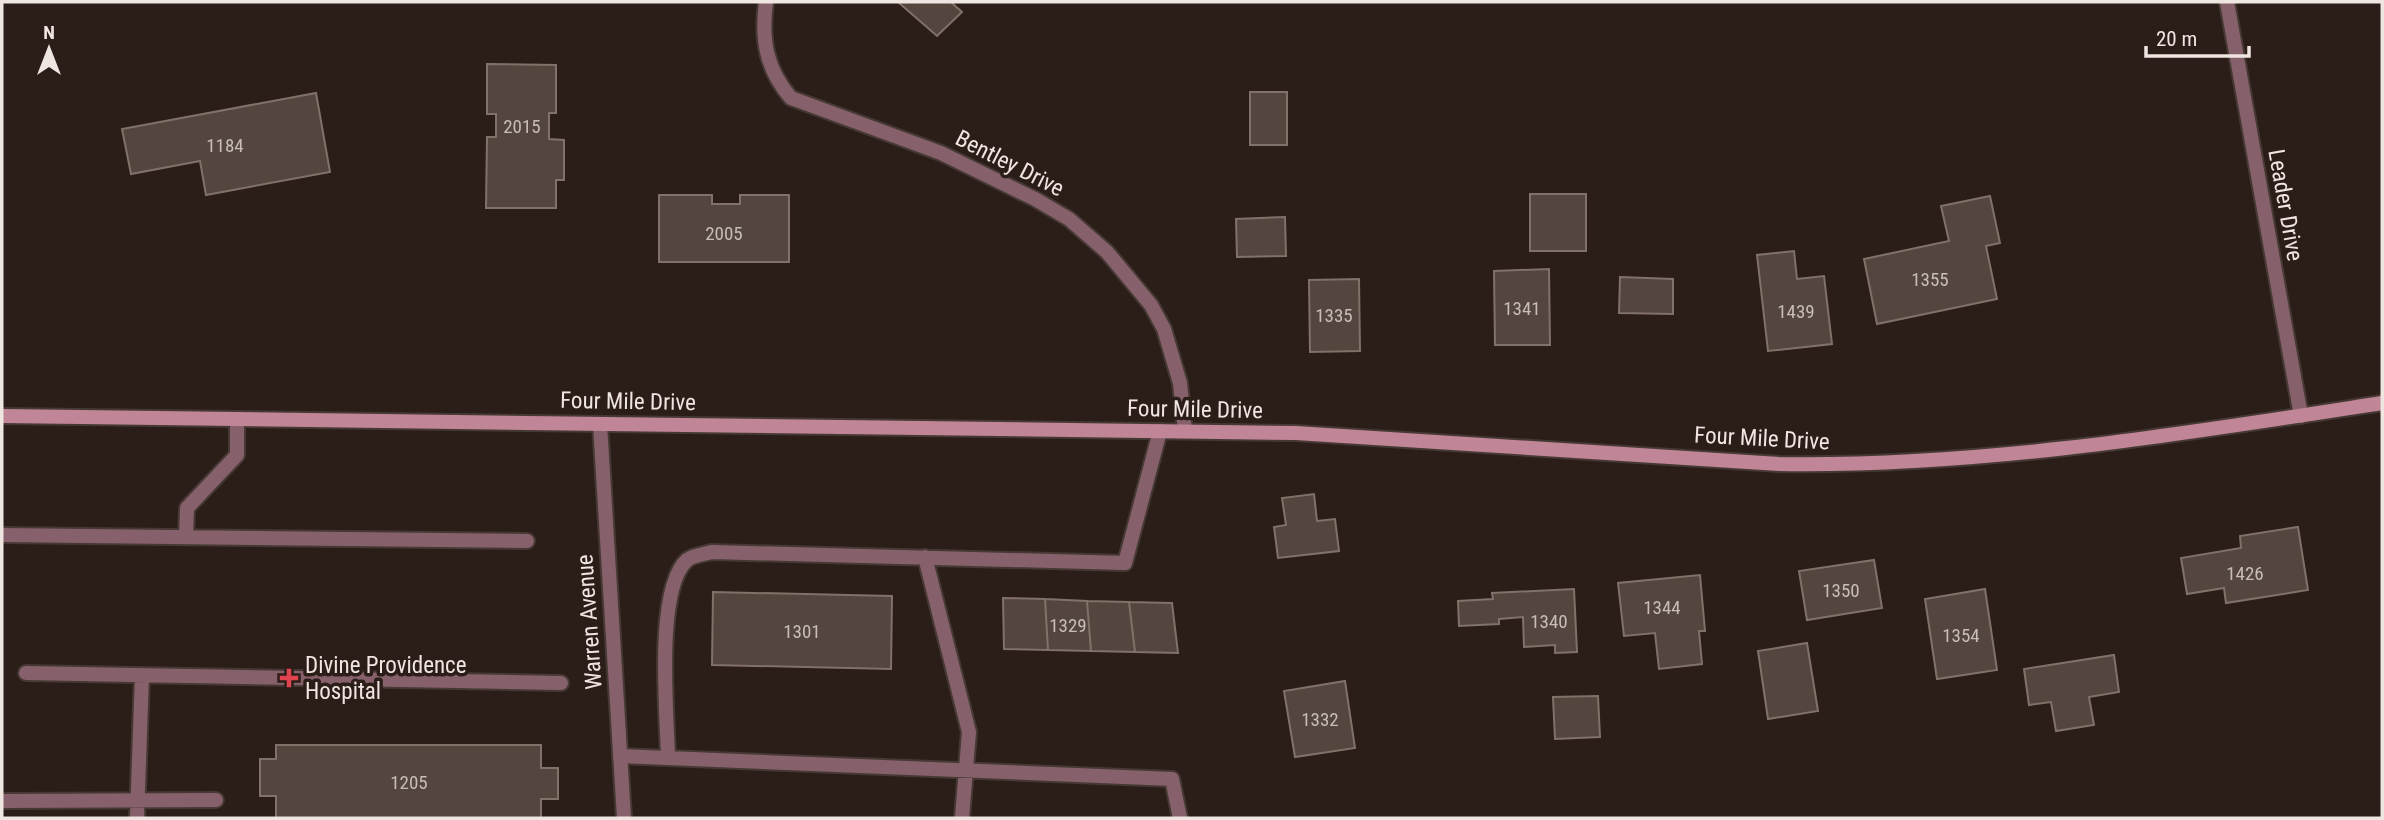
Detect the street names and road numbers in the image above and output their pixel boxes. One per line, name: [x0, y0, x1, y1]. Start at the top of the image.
street label: Bentley Drive: [951, 125, 1068, 202]
street label: Leader Drive: [2262, 147, 2309, 263]
street label: Four Mile Drive: [560, 387, 696, 416]
street label: Four Mile Drive: [1127, 395, 1263, 424]
street label: Four Mile Drive: [1694, 421, 1830, 456]
street label: Warren Avenue: [571, 553, 608, 690]

